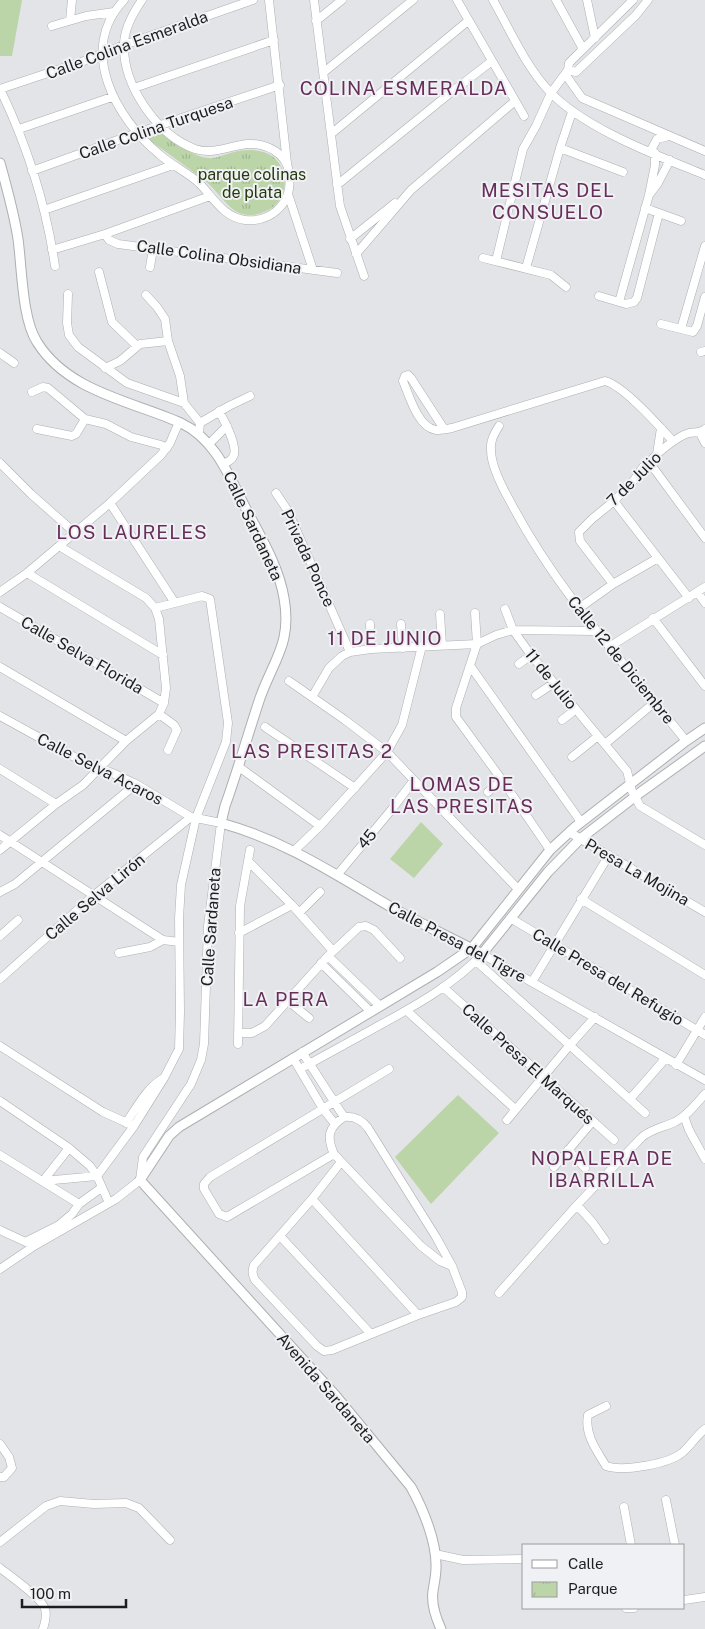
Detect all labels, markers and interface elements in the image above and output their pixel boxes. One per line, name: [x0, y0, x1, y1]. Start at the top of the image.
street label: Calle Colina Esmeralda: [43, 7, 211, 83]
district label: COLINA ESMERALDA: [300, 77, 508, 99]
street label: Calle Colina Turquesa: [77, 93, 235, 163]
park label: parque colinas de plata: [198, 165, 306, 202]
district label: MESITAS DEL CONSUELO: [481, 179, 615, 223]
street label: Calle Colina Obsidiana: [135, 236, 303, 278]
street label: 7 de Julio: [603, 448, 665, 510]
street label: Calle Sardaneta: [219, 468, 287, 584]
street label: Privada Ponce: [277, 506, 339, 610]
district label: LOS LAURELES: [56, 521, 208, 543]
street label: Calle 12 de Diciembre: [564, 592, 678, 728]
street label: Calle Selva Florida: [17, 612, 147, 698]
district label: 11 DE JUNIO: [327, 627, 443, 649]
street label: 11 de Julio: [521, 645, 581, 713]
street label: Calle Selva Acaros: [34, 729, 166, 809]
district label: LAS PRESITAS 2: [231, 740, 393, 762]
district label: LOMAS DE LAS PRESITAS: [390, 773, 534, 817]
street label: 45: [353, 825, 381, 853]
street label: Presa La Mojina: [581, 834, 693, 910]
street label: Calle Selva Lirón: [41, 850, 149, 944]
street label: Calle Sardaneta: [197, 867, 225, 987]
street label: Calle Presa del Tigre: [385, 898, 529, 986]
street label: Calle Presa del Refugio: [529, 924, 687, 1030]
district label: LA PERA: [243, 988, 329, 1010]
street label: Calle Presa El Marqués: [458, 1000, 598, 1128]
district label: NOPALERA DE IBARRILLA: [531, 1147, 673, 1191]
street label: Avenida Sardaneta: [273, 1329, 379, 1447]
legend: [522, 1544, 685, 1609]
text: Calle: [568, 1555, 604, 1572]
scale bar: [22, 1576, 126, 1608]
text: Parque: [568, 1580, 618, 1597]
text: 100 m: [30, 1585, 71, 1602]

